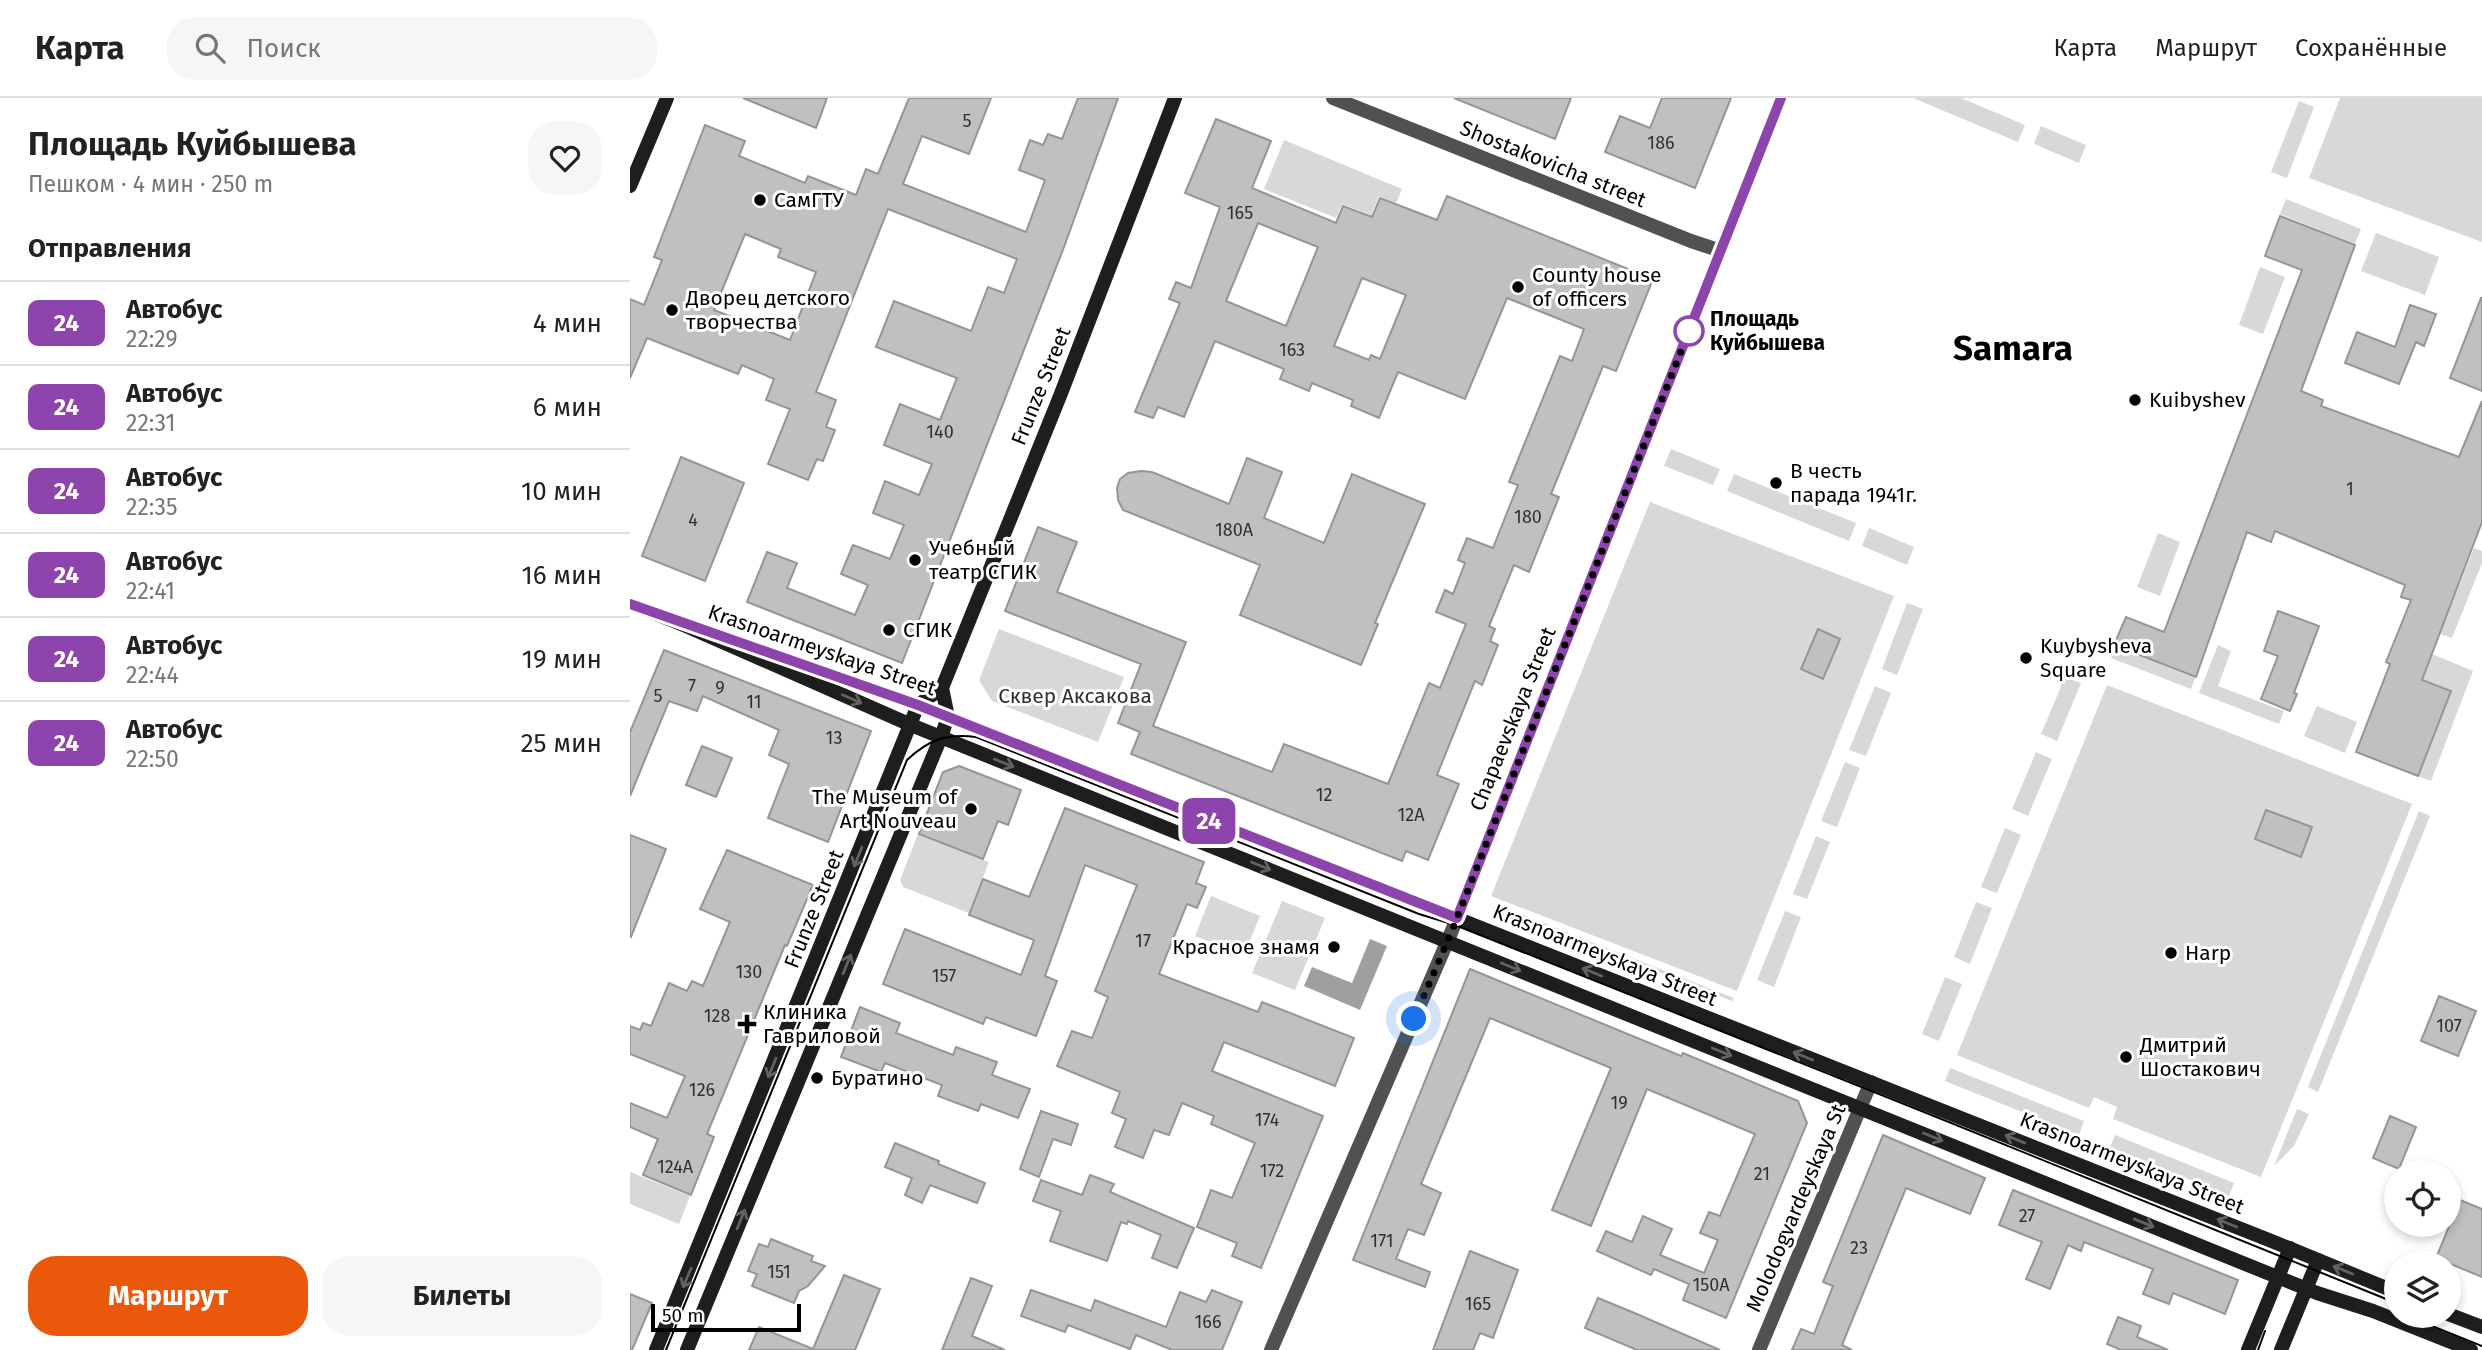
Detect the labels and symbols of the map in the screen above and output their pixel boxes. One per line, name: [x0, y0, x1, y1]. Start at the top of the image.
house number: 5: [962, 110, 972, 132]
street label: Shostakovicha street: [1456, 115, 1650, 213]
house number: 186: [1647, 132, 1675, 154]
place label: СамГТУ: [774, 187, 845, 213]
marker: СамГТУ: [752, 192, 768, 208]
house number: 165: [1227, 202, 1253, 224]
place label: County house of officers: [1532, 262, 1662, 312]
marker: County house of officers: [1510, 279, 1526, 295]
place label: Дворец детского творчества: [685, 285, 850, 335]
marker: Дворец детского творчества: [664, 302, 680, 318]
place label: Площадь Куйбышева: [1710, 306, 1825, 356]
marker: Площадь Куйбышева: [1674, 316, 1704, 346]
street label: Frunze Street: [1005, 323, 1077, 449]
district label: Samara: [1953, 327, 2073, 369]
house number: 163: [1279, 339, 1305, 361]
place label: Kuibyshev: [2149, 387, 2246, 413]
marker: Kuibyshev: [2127, 392, 2143, 408]
house number: 140: [926, 421, 954, 443]
place label: В честь парада 1941г.: [1790, 458, 1917, 508]
marker: В честь парада 1941г.: [1768, 475, 1784, 491]
house number: 1: [2346, 478, 2354, 500]
house number: 180: [1514, 506, 1542, 528]
house number: 4: [688, 509, 698, 531]
house number: 180А: [1215, 519, 1254, 541]
place label: Учебный театр СГИК: [929, 535, 1037, 585]
marker: Учебный театр СГИК: [907, 552, 923, 568]
street label: Krasnoarmeyskaya Street: [705, 599, 940, 701]
place label: СГИК: [903, 617, 953, 643]
marker: СГИК: [881, 622, 897, 638]
street label: Chapaevskaya Street: [1464, 623, 1562, 815]
place label: Kuybysheva Square: [2040, 633, 2152, 683]
marker: Kuybysheva Square: [2018, 650, 2034, 666]
house number: 7: [688, 675, 696, 697]
house number: 9: [715, 677, 725, 699]
park label: Сквер Аксакова: [998, 683, 1152, 709]
house number: 5: [653, 685, 663, 707]
house number: 11: [746, 691, 762, 713]
one-way arrow: [841, 693, 862, 706]
house number: 13: [826, 727, 842, 749]
one-way arrow: [993, 757, 1015, 770]
place label: The Museum of Art Nouveau: [812, 784, 959, 834]
house number: 12: [1316, 784, 1332, 806]
line badge: 24: [1178, 798, 1240, 844]
marker: The Museum of Art Nouveau: [963, 801, 979, 817]
house number: 12А: [1397, 804, 1425, 826]
one-way arrow: [851, 845, 864, 867]
street label: Frunze Street: [778, 846, 850, 972]
one-way arrow: [1249, 861, 1271, 874]
street label: Krasnoarmeyskaya Street: [1489, 898, 1721, 1012]
house number: 17: [1135, 930, 1151, 952]
place label: Красное знамя: [1172, 934, 1320, 960]
marker: Красное знамя: [1326, 939, 1342, 955]
place label: Harp: [2185, 940, 2231, 966]
marker: Harp: [2163, 945, 2179, 961]
one-way arrow: [841, 953, 854, 975]
house number: 130: [736, 961, 762, 983]
one-way arrow: [1500, 962, 1522, 975]
house number: 157: [932, 965, 956, 987]
one-way arrow: [1581, 965, 1603, 978]
place label: Клиника Гавриловой: [763, 999, 881, 1049]
your location: [1396, 1001, 1431, 1036]
house number: 128: [704, 1005, 730, 1027]
marker: Клиника Гавриловой: [737, 1014, 757, 1034]
house number: 107: [2436, 1015, 2462, 1037]
place label: Дмитрий Шостакович: [2139, 1032, 2261, 1082]
one-way arrow: [1711, 1047, 1733, 1060]
one-way arrow: [1793, 1048, 1815, 1061]
marker: Дмитрий Шостакович: [2118, 1049, 2134, 1065]
one-way arrow: [765, 1056, 778, 1078]
place label: Буратино: [831, 1065, 923, 1091]
marker: Буратино: [809, 1070, 825, 1086]
house number: 126: [689, 1079, 715, 1101]
house number: 19: [1610, 1092, 1628, 1114]
street label: Molodogvardeyskaya St: [1740, 1100, 1852, 1316]
street label: Krasnoarmeyskaya Street: [2016, 1106, 2248, 1220]
house number: 174: [1255, 1109, 1280, 1131]
one-way arrow: [1922, 1132, 1944, 1145]
one-way arrow: [2005, 1132, 2026, 1145]
house number: 124А: [657, 1156, 694, 1178]
house number: 172: [1260, 1160, 1284, 1182]
house number: 21: [1754, 1163, 1770, 1185]
house number: 27: [2019, 1205, 2035, 1227]
one-way arrow: [735, 1209, 748, 1230]
one-way arrow: [2216, 1216, 2238, 1229]
one-way arrow: [2133, 1217, 2155, 1230]
house number: 171: [1370, 1230, 1394, 1252]
house number: 23: [1850, 1237, 1868, 1259]
house number: 151: [767, 1261, 791, 1283]
one-way arrow: [2333, 1263, 2354, 1276]
one-way arrow: [679, 1267, 692, 1289]
house number: 150А: [1692, 1274, 1730, 1296]
house number: 165: [1465, 1293, 1491, 1315]
scale bar: [651, 1301, 802, 1333]
house number: 166: [1195, 1311, 1221, 1333]

